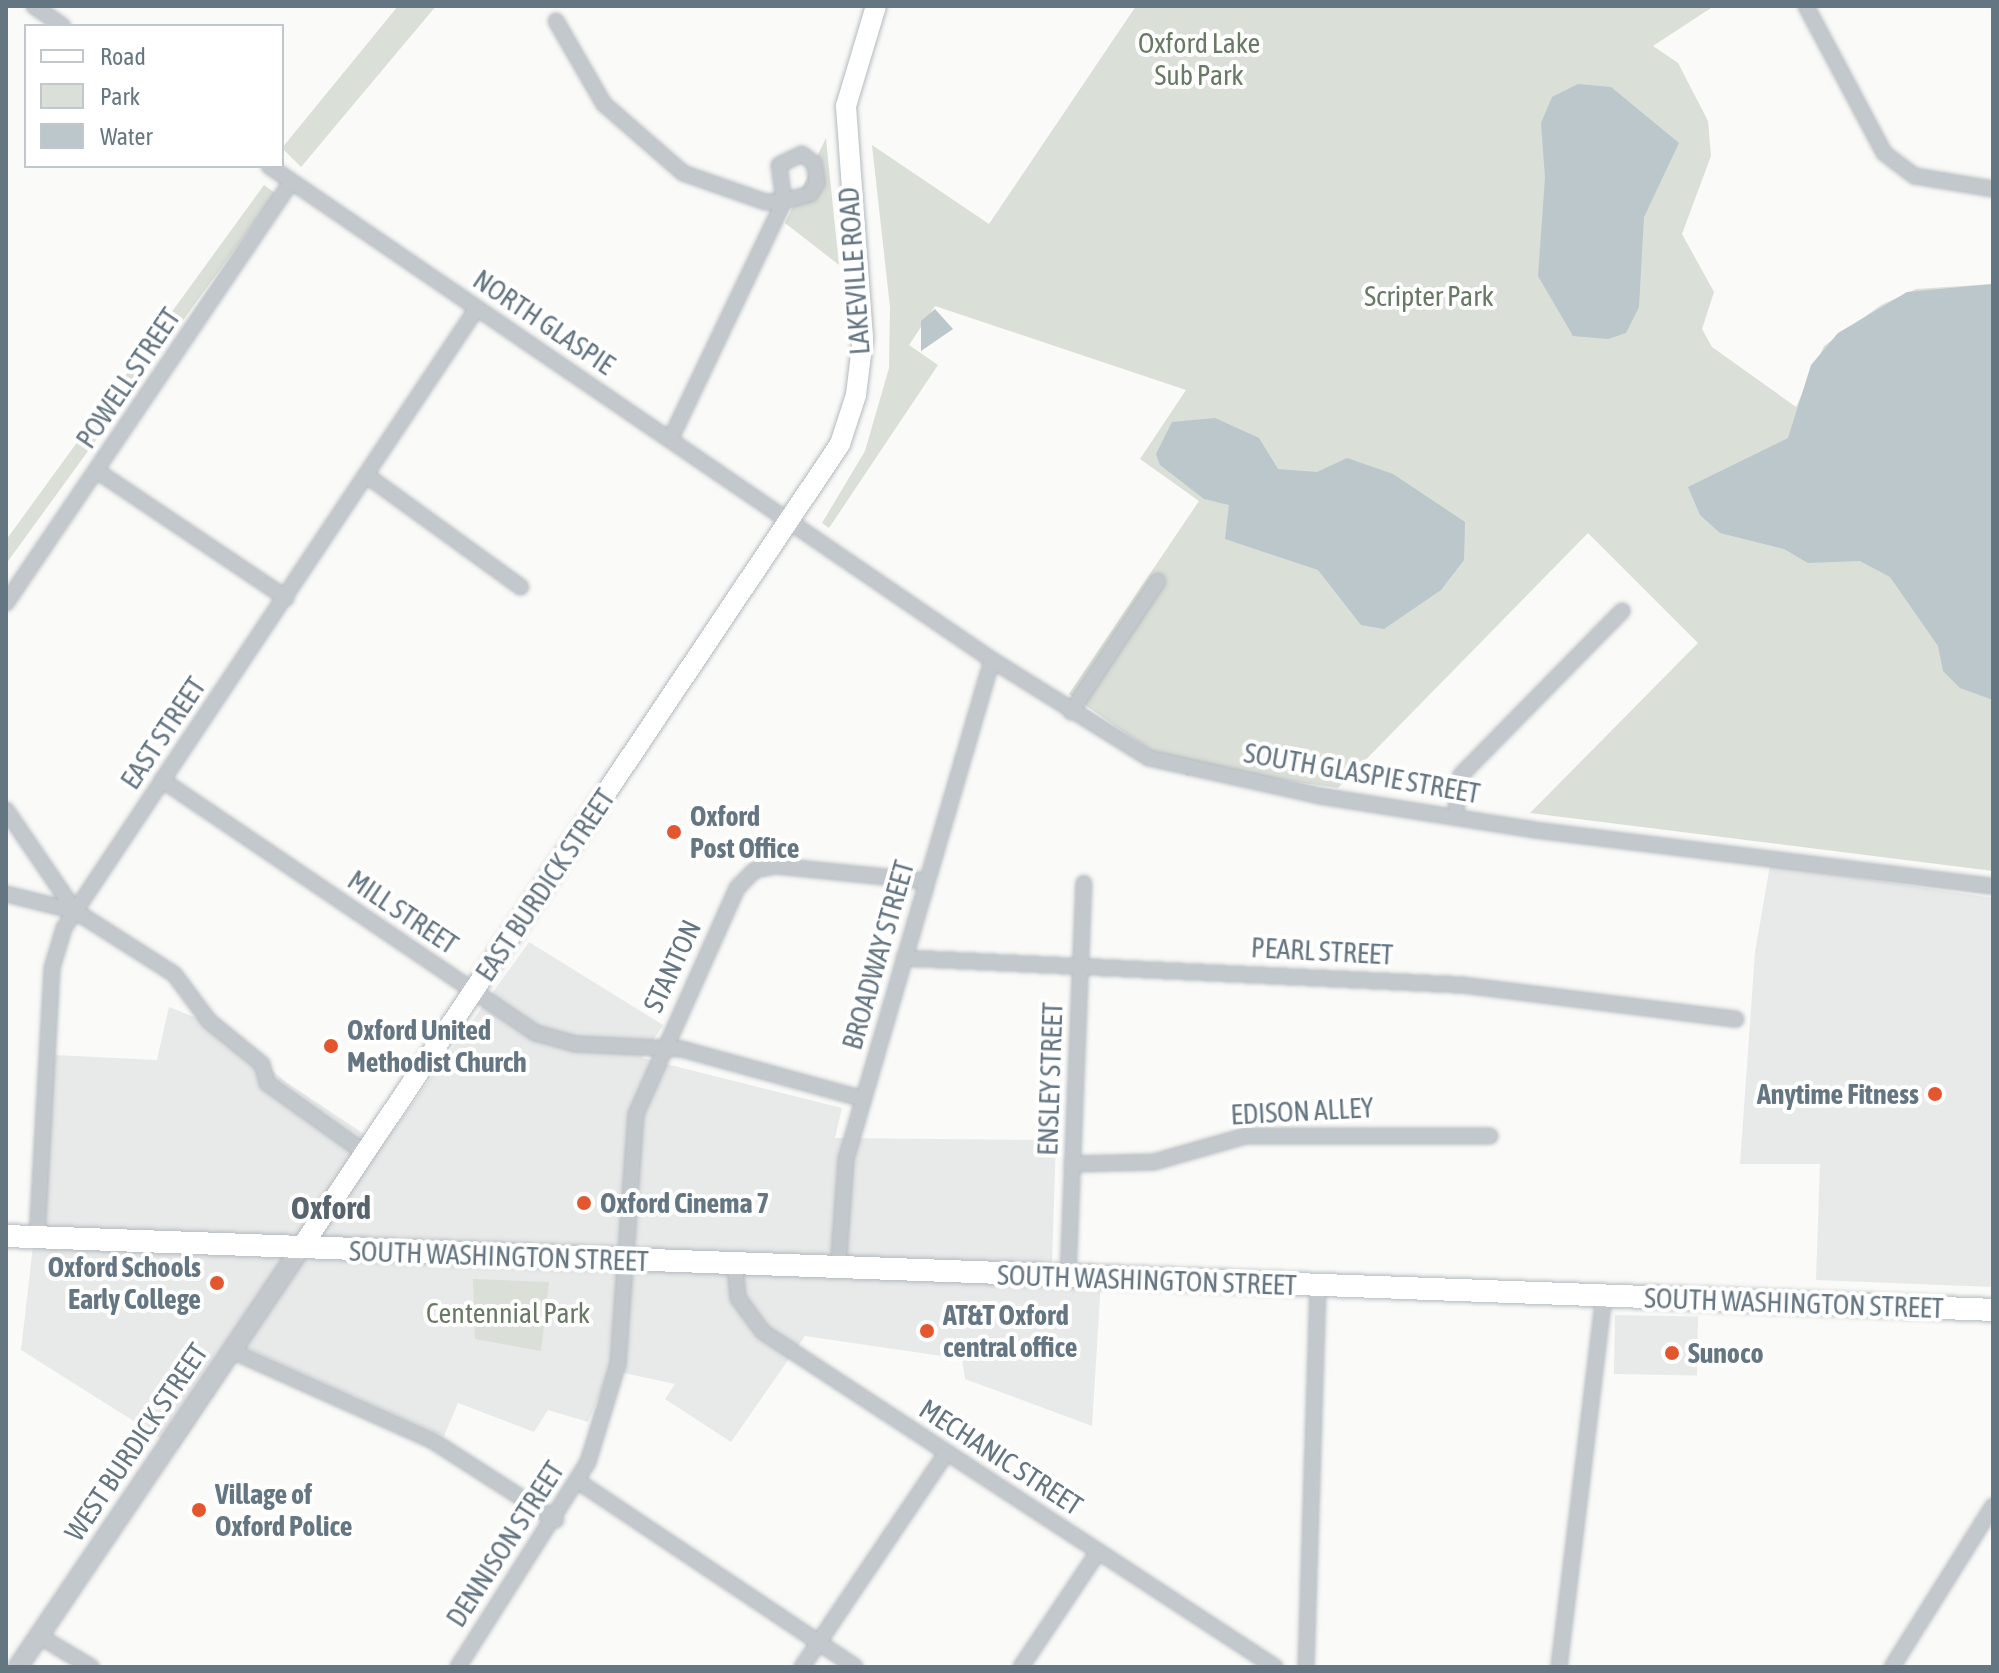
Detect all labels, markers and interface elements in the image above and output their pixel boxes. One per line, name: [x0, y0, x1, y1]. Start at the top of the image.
legend: [24, 24, 284, 168]
park label: Oxford Lake Sub Park: [1138, 26, 1260, 92]
text: Road: [100, 43, 146, 70]
text: Park: [100, 83, 140, 110]
text: Water: [100, 123, 153, 150]
street label: LAKEVILLE ROAD: [831, 186, 877, 356]
street label: NORTH GLASPIE: [467, 262, 621, 382]
park label: Scripter Park: [1364, 279, 1494, 313]
street label: POWELL STREET: [69, 302, 187, 454]
street label: EAST STREET: [113, 671, 213, 795]
street label: SOUTH GLASPIE STREET: [1241, 736, 1483, 810]
street label: EAST BURDICK STREET: [468, 783, 622, 987]
place label: Oxford Post Office: [690, 799, 799, 865]
marker: Oxford Post Office: [665, 823, 683, 841]
street label: BROADWAY STREET: [835, 857, 921, 1053]
street label: MILL STREET: [342, 863, 464, 961]
street label: STANTON: [636, 915, 708, 1017]
street label: PEARL STREET: [1250, 931, 1394, 971]
street label: ENSLEY STREET: [1031, 1002, 1069, 1156]
place label: Oxford United Methodist Church: [347, 1013, 527, 1079]
marker: Oxford United Methodist Church: [322, 1037, 340, 1055]
place label: Anytime Fitness: [1757, 1077, 1919, 1111]
marker: Anytime Fitness: [1926, 1085, 1944, 1103]
street label: EDISON ALLEY: [1230, 1090, 1374, 1132]
place label: Oxford Cinema 7: [600, 1186, 769, 1220]
district label: Oxford: [291, 1189, 371, 1227]
marker: Oxford Cinema 7: [575, 1194, 593, 1212]
street label: SOUTH WASHINGTON STREET: [349, 1234, 649, 1278]
place label: Oxford Schools Early College: [48, 1250, 201, 1316]
street label: SOUTH WASHINGTON STREET: [997, 1258, 1297, 1302]
marker: Oxford Schools Early College: [208, 1274, 226, 1292]
street label: SOUTH WASHINGTON STREET: [1644, 1281, 1944, 1325]
park label: Centennial Park: [426, 1296, 590, 1330]
place label: AT&T Oxford central office: [943, 1298, 1078, 1364]
marker: AT&T Oxford central office: [918, 1322, 936, 1340]
place label: Sunoco: [1688, 1336, 1764, 1370]
street label: WEST BURDICK STREET: [57, 1337, 215, 1547]
marker: Sunoco: [1663, 1344, 1681, 1362]
street label: MECHANIC STREET: [913, 1392, 1089, 1522]
street label: DENNISON STREET: [439, 1455, 571, 1633]
place label: Village of Oxford Police: [215, 1477, 352, 1543]
marker: Village of Oxford Police: [190, 1501, 208, 1519]

